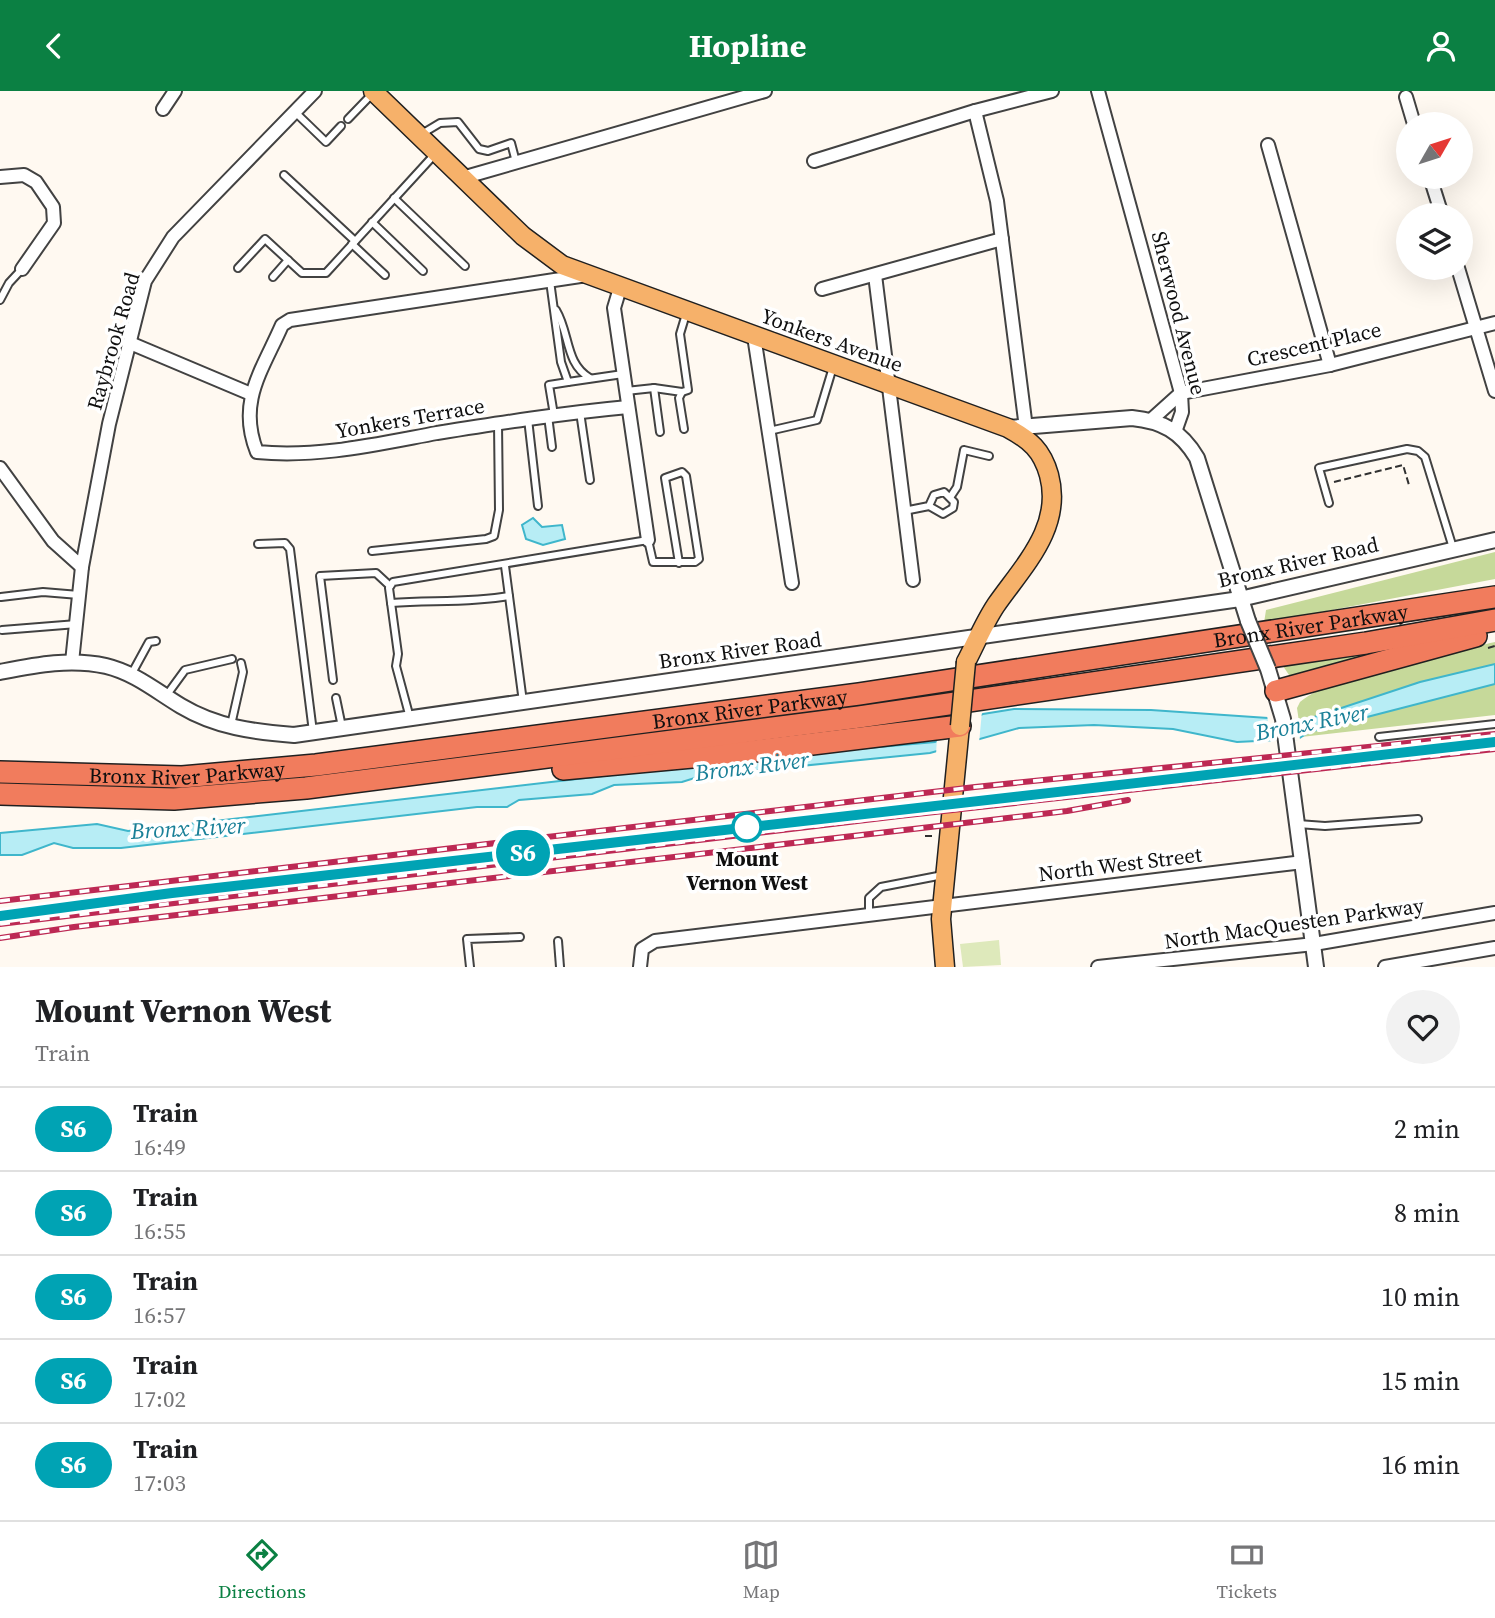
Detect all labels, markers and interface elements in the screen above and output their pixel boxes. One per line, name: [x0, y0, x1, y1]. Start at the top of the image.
text: Hopline: [689, 24, 806, 68]
icon: back: [35, 27, 73, 65]
icon: person: [1422, 27, 1460, 65]
north arrow: [1396, 112, 1474, 189]
map controls: [1396, 112, 1473, 280]
button: layers: [1396, 203, 1473, 280]
street label: Sherwood Avenue: [1145, 228, 1213, 398]
street label: Raybrook Road: [79, 269, 147, 413]
street label: Yonkers Avenue: [757, 301, 907, 379]
street label: Crescent Place: [1244, 314, 1384, 374]
street label: Yonkers Terrace: [333, 391, 487, 445]
street label: Bronx River Road: [1215, 529, 1381, 595]
street label: Bronx River Parkway: [1211, 596, 1410, 654]
street label: Bronx River Road: [657, 624, 823, 676]
street label: Bronx River Parkway: [650, 681, 849, 735]
water label: Bronx River: [1252, 695, 1372, 749]
water label: Bronx River: [692, 743, 812, 789]
street label: Bronx River Parkway: [88, 753, 286, 792]
water label: Bronx River: [129, 809, 247, 847]
marker: Mount Vernon West: [732, 812, 762, 842]
line badge: S6: [491, 830, 554, 876]
text: S6: [510, 836, 536, 869]
street label: North West Street: [1037, 840, 1203, 888]
place label: Mount Vernon West: [686, 844, 808, 897]
street label: North MacQuesten Parkway: [1162, 890, 1426, 956]
text: Mount Vernon West: [35, 988, 331, 1033]
button: heart: [1386, 990, 1460, 1064]
text: Train: [35, 1037, 90, 1069]
text: Train: [133, 1095, 198, 1131]
text: 2 min: [1394, 1111, 1460, 1147]
text: S6: [61, 1112, 87, 1145]
text: 16:49: [133, 1131, 186, 1163]
text: Train: [133, 1179, 198, 1215]
text: 8 min: [1394, 1195, 1460, 1231]
text: S6: [61, 1196, 87, 1229]
text: 16:55: [133, 1215, 186, 1247]
text: Train: [133, 1263, 198, 1299]
text: 10 min: [1381, 1279, 1460, 1315]
text: S6: [61, 1280, 87, 1313]
text: 16:57: [133, 1299, 186, 1331]
text: Train: [133, 1347, 198, 1383]
text: 15 min: [1381, 1363, 1460, 1399]
text: S6: [61, 1364, 87, 1397]
text: 17:02: [133, 1383, 186, 1415]
text: Train: [133, 1431, 198, 1467]
text: 16 min: [1381, 1447, 1460, 1483]
text: S6: [61, 1448, 87, 1481]
text: 17:03: [133, 1467, 186, 1499]
tab: Directions: [218, 1536, 306, 1604]
tab: Map: [742, 1536, 780, 1604]
tab: Tickets: [1217, 1536, 1277, 1604]

